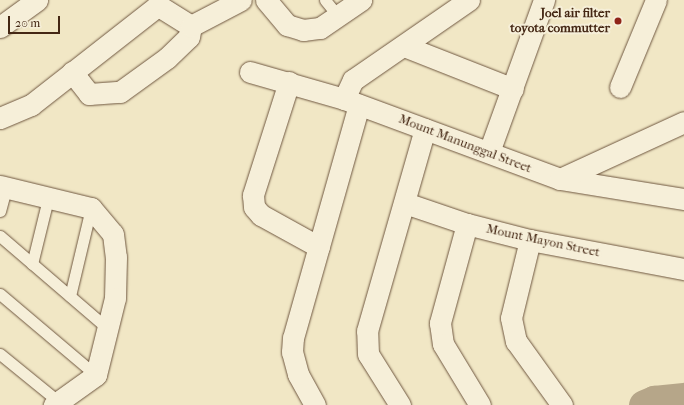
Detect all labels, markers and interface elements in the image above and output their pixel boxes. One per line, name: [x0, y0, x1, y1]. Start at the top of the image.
place label: Joel air filter toyota commutter: [510, 6, 610, 37]
scale bar: [10, 8, 62, 34]
text: 20 m: [15, 16, 40, 30]
marker: Joel air filter toyota commutter: [613, 16, 623, 26]
street label: Mount Manunggal Street: [396, 111, 534, 177]
street label: Mount Mayon Street: [485, 221, 601, 261]

